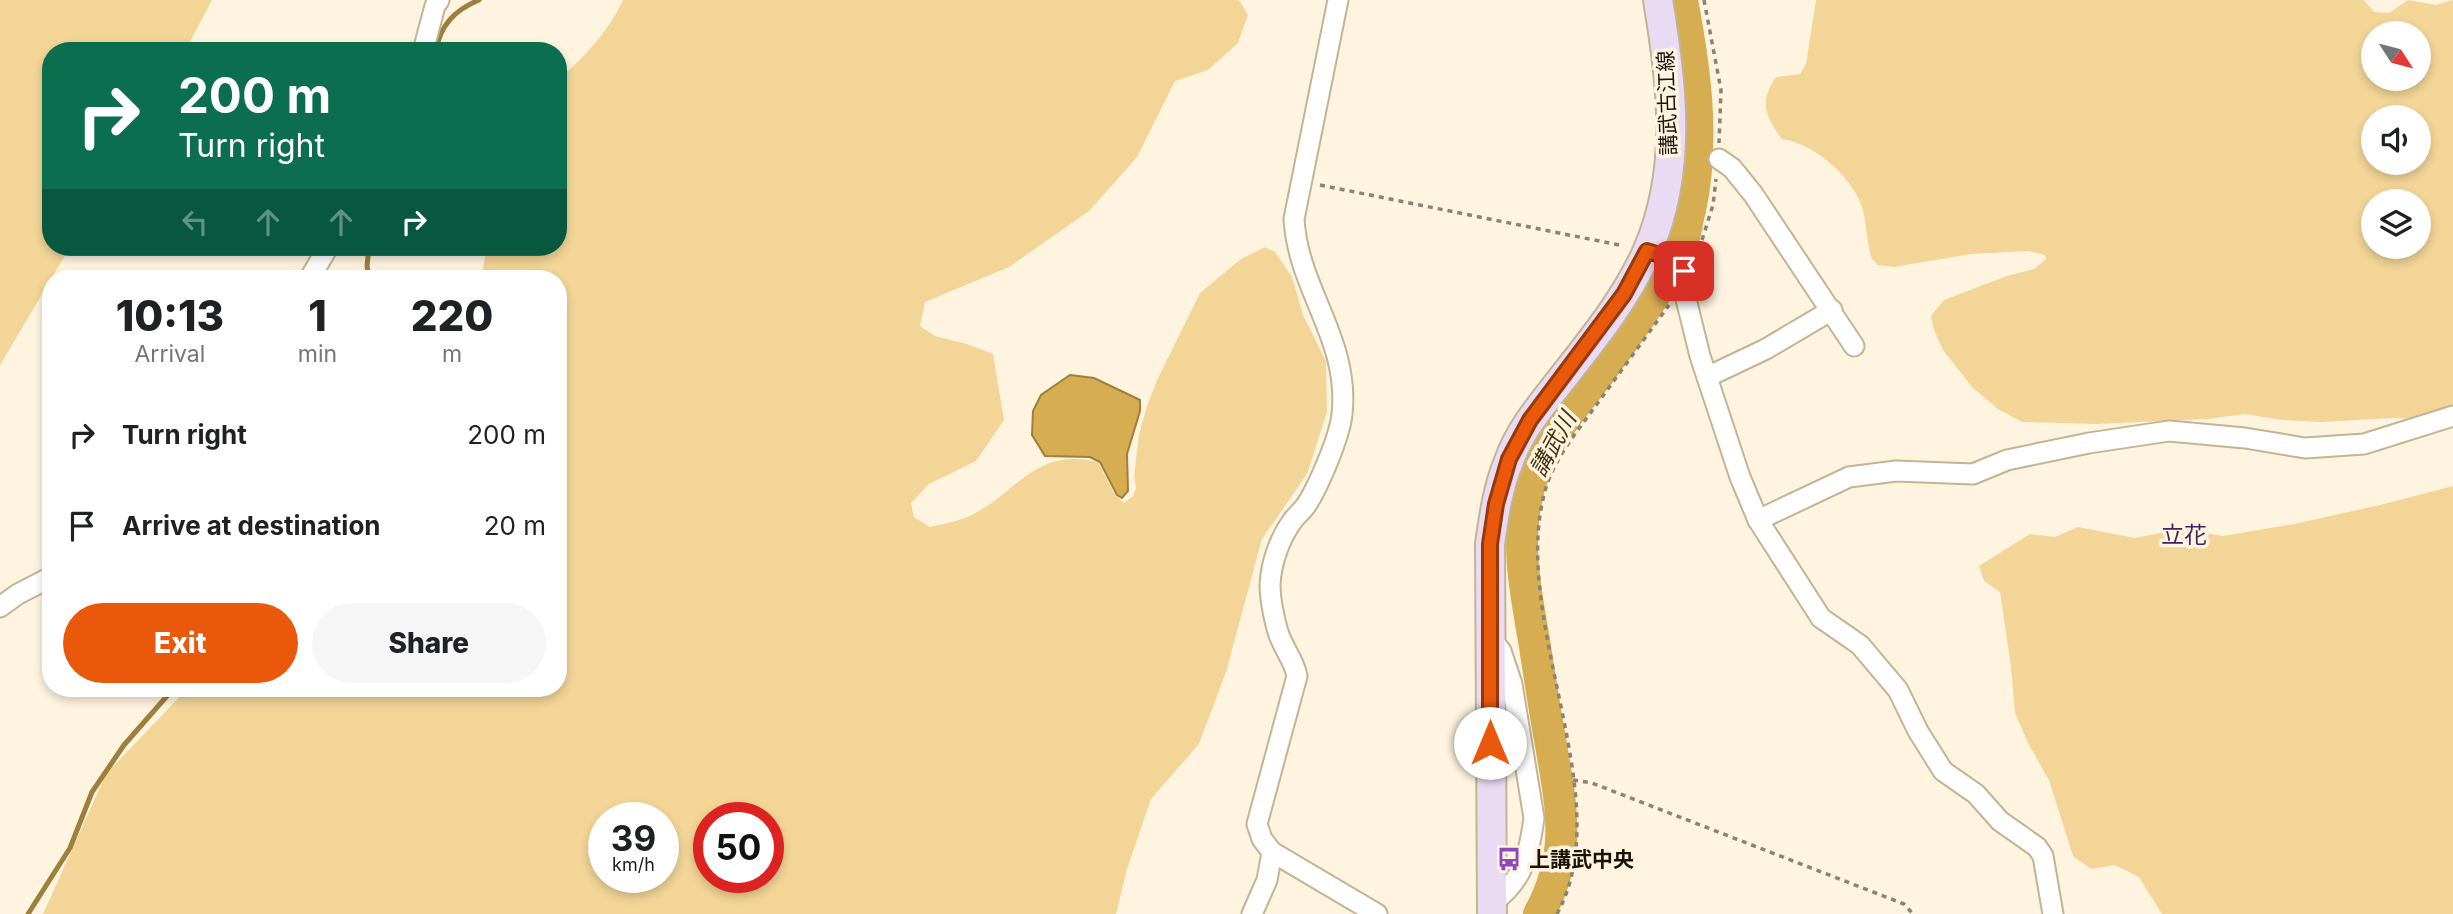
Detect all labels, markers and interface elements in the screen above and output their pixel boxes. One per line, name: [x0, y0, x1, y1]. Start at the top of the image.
north arrow: [2361, 21, 2431, 91]
map controls: [2361, 21, 2431, 259]
street label: 講武古江線: [1653, 50, 1681, 156]
text: 200 m: [178, 66, 331, 125]
icon: right: [63, 70, 154, 161]
button: sound: [2361, 105, 2431, 175]
text: Turn right: [178, 126, 325, 165]
button: layers: [2361, 189, 2431, 259]
icon: left: [176, 203, 214, 241]
icon: ahead: [249, 203, 287, 241]
icon: ahead: [322, 203, 360, 241]
icon: right: [395, 203, 433, 241]
pin: [1654, 241, 1714, 301]
icon: arrive: [1665, 252, 1703, 290]
text: 10:13: [116, 290, 224, 341]
text: 1: [308, 290, 327, 341]
text: 220: [411, 290, 493, 341]
text: Arrival: [135, 340, 205, 368]
text: min: [298, 340, 337, 368]
text: m: [442, 340, 462, 368]
water label: 講武川: [1524, 404, 1583, 481]
icon: right: [63, 416, 101, 454]
text: Turn right: [122, 419, 247, 450]
text: 200 m: [467, 419, 546, 450]
icon: arrive: [63, 507, 101, 545]
text: Arrive at destination: [122, 510, 381, 541]
text: 20 m: [484, 510, 546, 541]
district label: 立花: [2161, 521, 2207, 549]
button: Exit: [63, 603, 298, 683]
button: Share: [312, 603, 546, 683]
position arrow: [1453, 706, 1527, 780]
speed limit sign: 50: [693, 802, 784, 893]
text: 39: [611, 817, 656, 859]
bus stop icon: 上講武中央: [1495, 845, 1523, 873]
place label: 上講武中央: [1529, 847, 1634, 872]
text: km/h: [612, 854, 655, 875]

